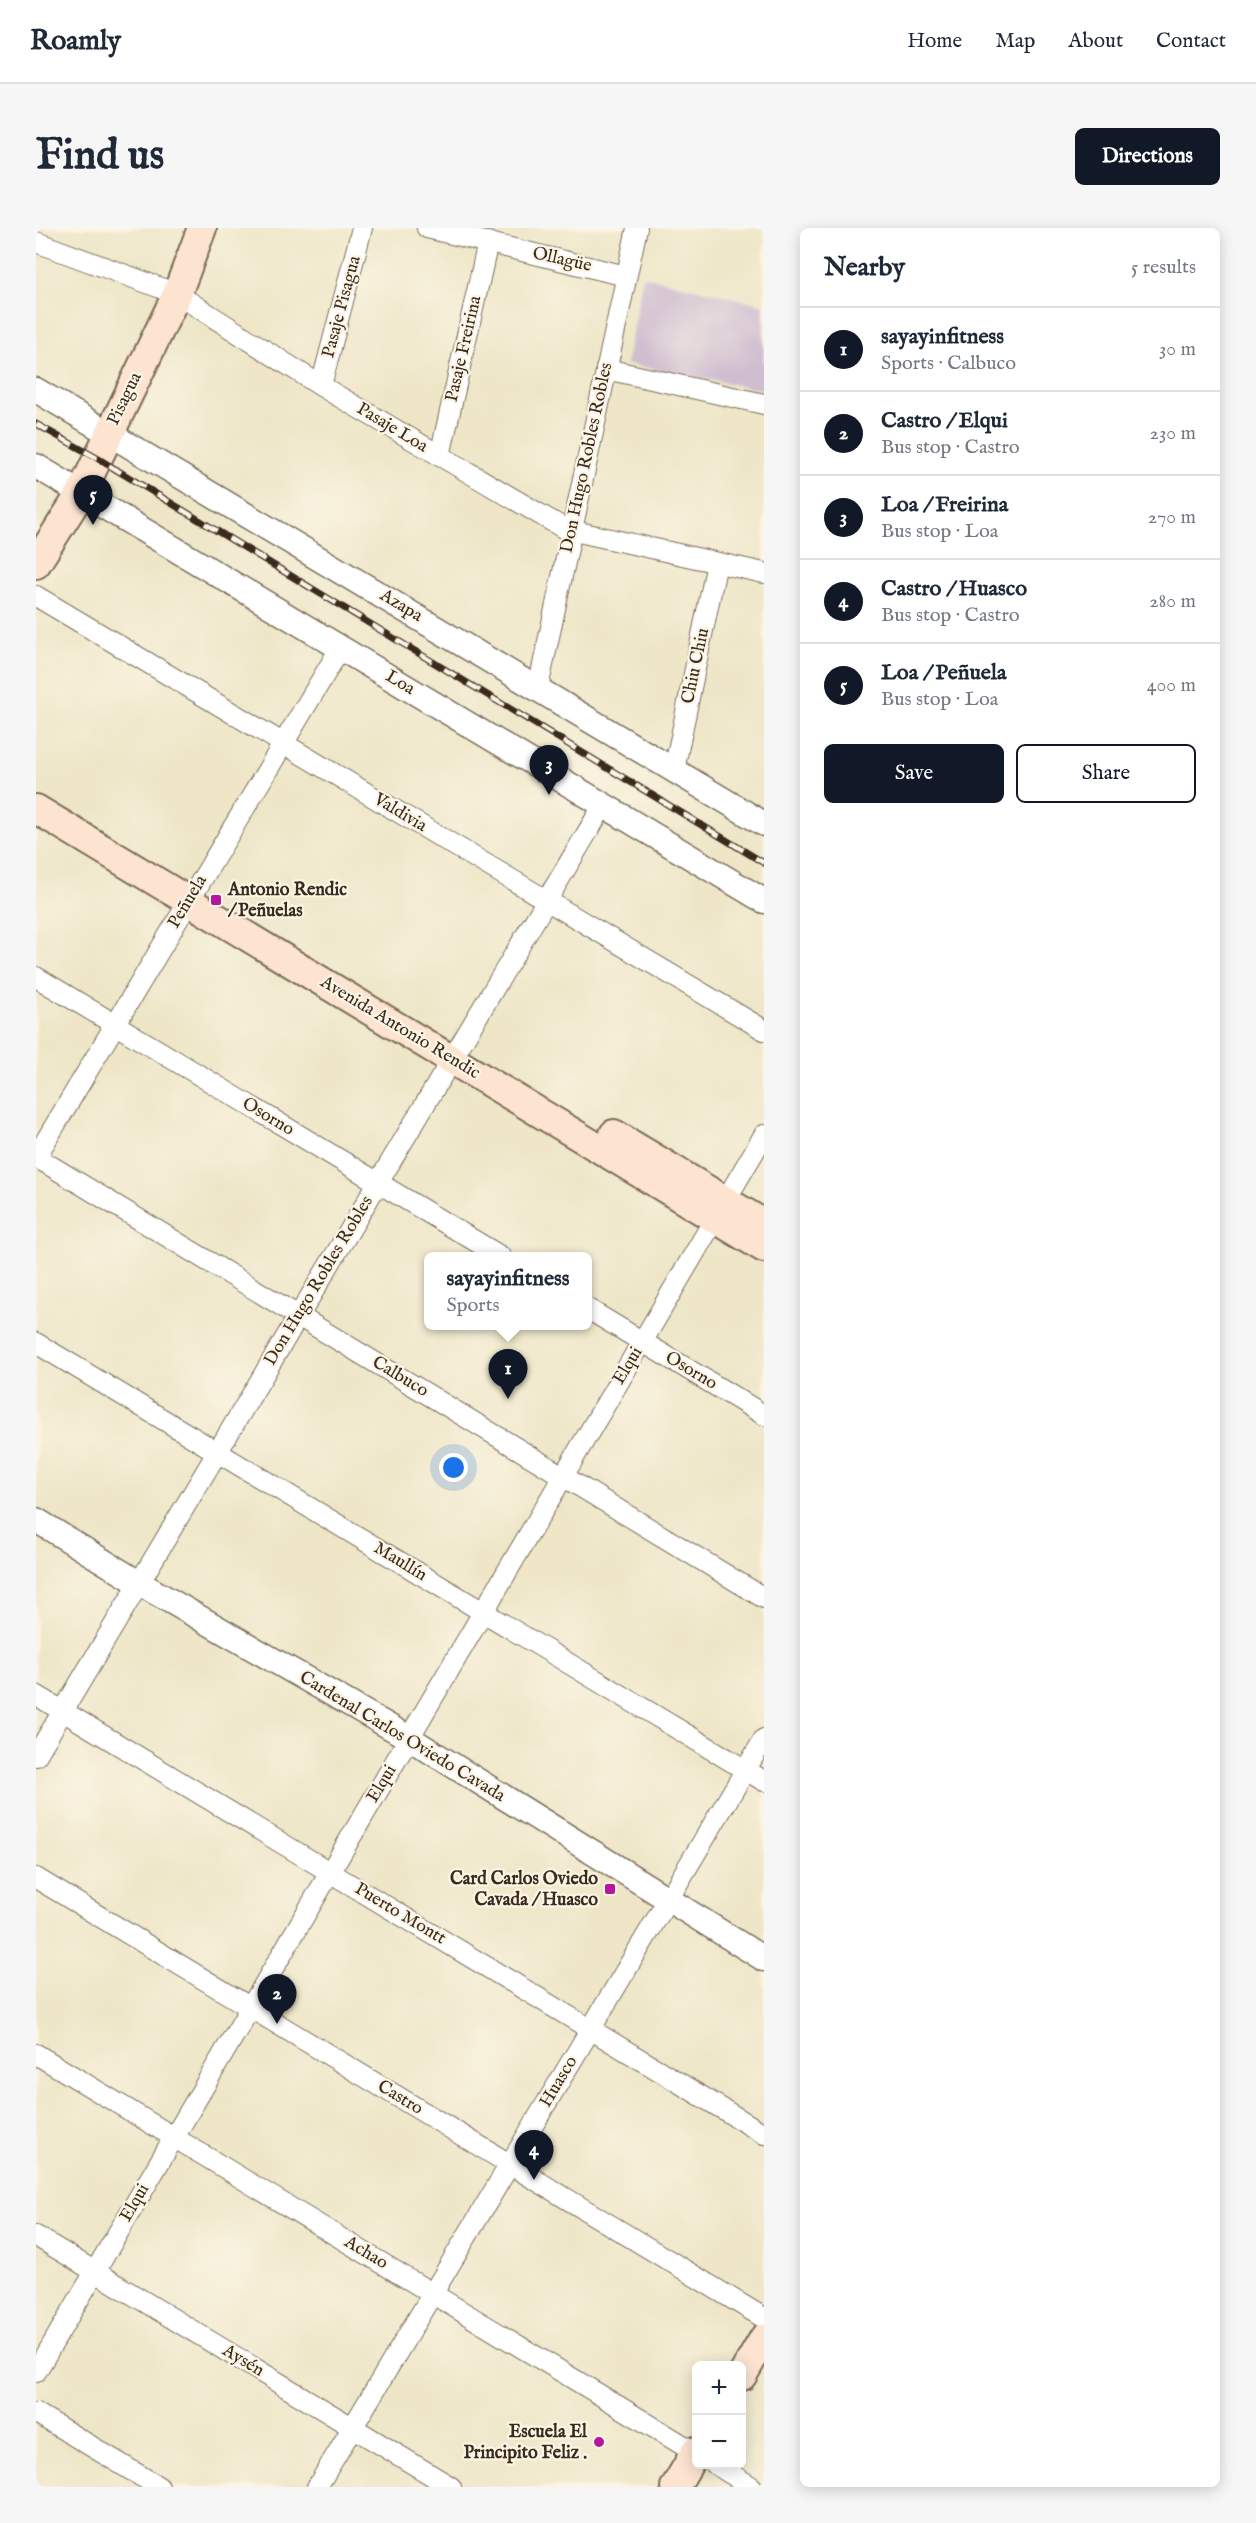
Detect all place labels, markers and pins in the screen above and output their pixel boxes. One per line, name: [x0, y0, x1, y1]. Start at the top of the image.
pin: 5: [74, 476, 112, 525]
pin: 3: [530, 746, 568, 795]
place label: Antonio Rendic / Peñuelas: [227, 879, 347, 923]
marker: Antonio Rendic / Peñuelas: [209, 893, 223, 907]
pin: 1: [488, 1350, 528, 1399]
place label: Card Carlos Oviedo Cavada / Huasco: [450, 1868, 598, 1912]
marker: Card Carlos Oviedo Cavada / Huasco: [603, 1882, 617, 1896]
pin: 2: [258, 1974, 296, 2024]
pin: 4: [514, 2130, 554, 2180]
place label: Escuela El Principito Feliz .: [463, 2421, 588, 2465]
marker: Escuela El Principito Feliz .: [592, 2435, 606, 2449]

